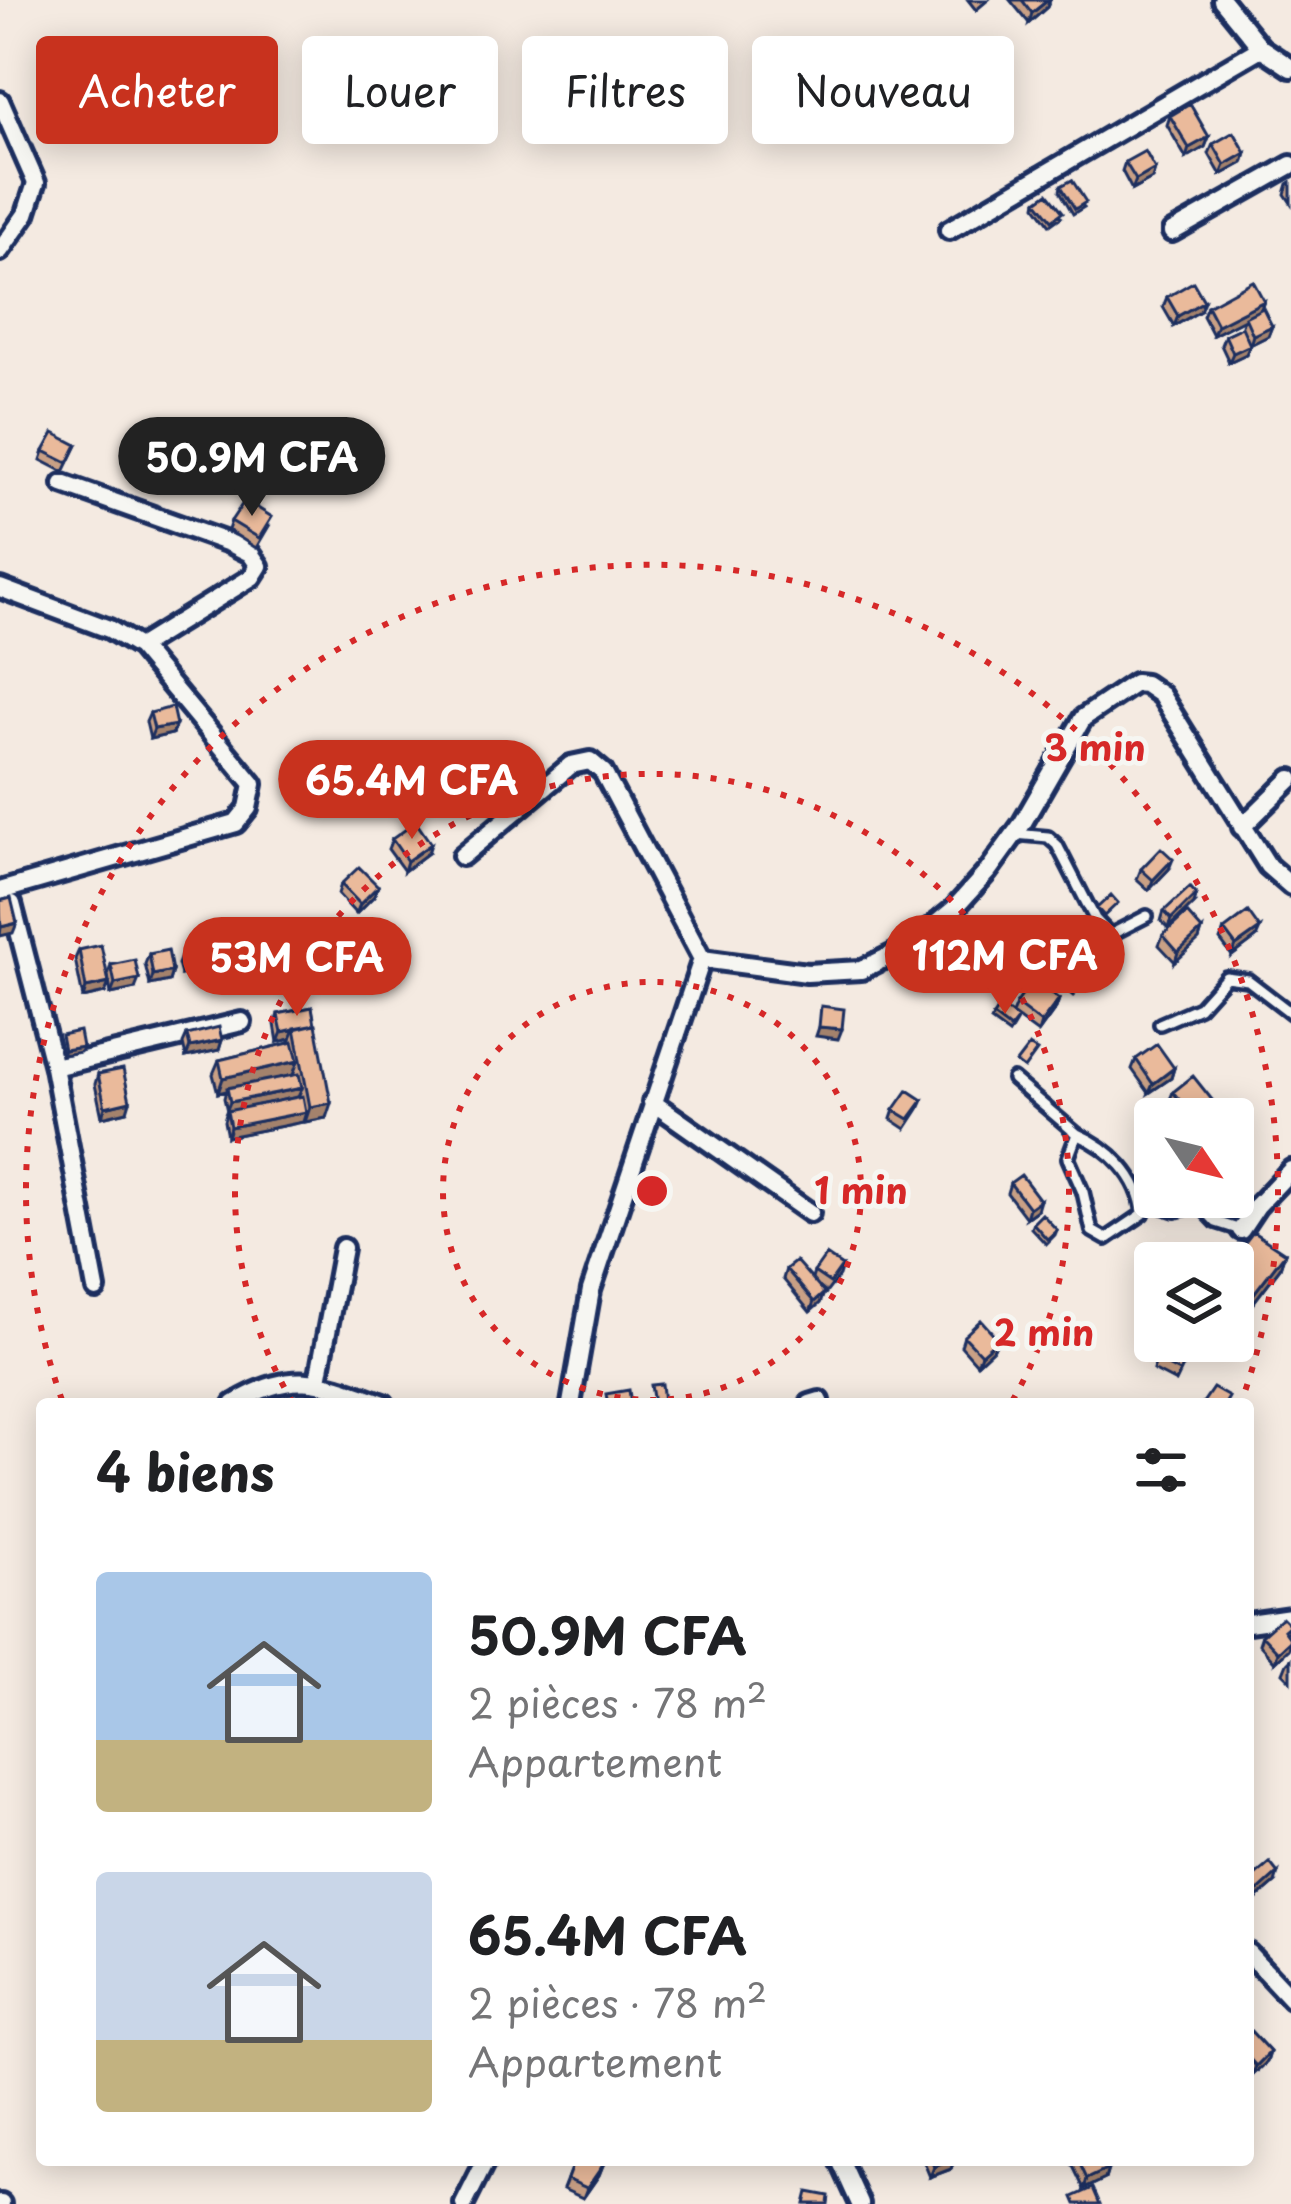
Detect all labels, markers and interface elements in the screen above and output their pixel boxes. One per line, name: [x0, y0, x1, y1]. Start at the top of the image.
chip: Acheter: [36, 36, 278, 144]
chip: Louer: [302, 36, 498, 144]
chip: Filtres: [522, 36, 728, 144]
chip: Nouveau: [752, 36, 1014, 144]
pin: 50.9M CFA: [115, 417, 389, 519]
text: 50.9M CFA: [145, 426, 359, 485]
text: 3 min: [1044, 719, 1146, 773]
pin: 65.4M CFA: [275, 740, 549, 842]
text: 65.4M CFA: [305, 749, 519, 808]
pin: 112M CFA: [881, 915, 1129, 1017]
pin: 53M CFA: [186, 917, 408, 1019]
text: 112M CFA: [912, 924, 1098, 983]
text: 53M CFA: [210, 926, 385, 985]
north arrow: [1134, 1098, 1254, 1218]
map controls: [1134, 1098, 1254, 1362]
text: 1 min: [814, 1162, 908, 1216]
centre of rings: [631, 1170, 673, 1212]
button: layers: [1134, 1242, 1254, 1362]
text: 2 min: [994, 1304, 1094, 1358]
text: 4 biens: [96, 1432, 275, 1509]
icon: filters: [1128, 1437, 1194, 1503]
text: 50.9M CFA: [468, 1595, 747, 1672]
icon: home: [192, 1620, 336, 1764]
text: 2 pièces · 78 m²: [468, 1672, 767, 1731]
text: Appartement: [468, 1731, 722, 1790]
text: 65.4M CFA: [468, 1895, 747, 1972]
icon: home: [192, 1920, 336, 2064]
text: 2 pièces · 78 m²: [468, 1972, 767, 2031]
text: Appartement: [468, 2031, 722, 2090]

